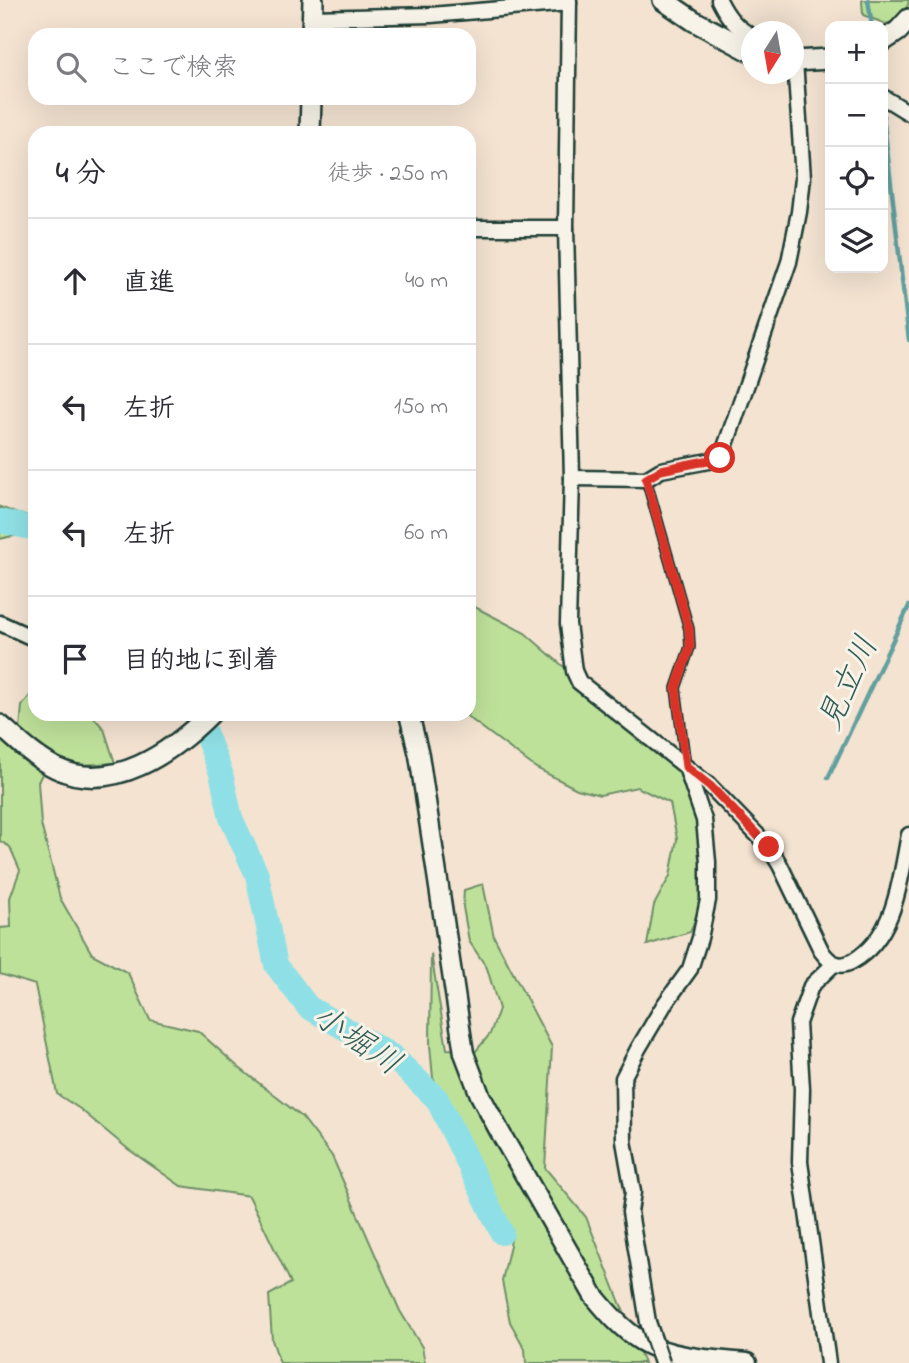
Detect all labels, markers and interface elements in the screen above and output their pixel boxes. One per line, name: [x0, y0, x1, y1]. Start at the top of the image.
north arrow: [741, 21, 804, 84]
map controls: [825, 21, 888, 273]
button: +: [825, 21, 888, 84]
search box: [28, 28, 476, 105]
icon: search: [52, 48, 90, 86]
text: ここで検索: [108, 50, 238, 88]
button: −: [825, 84, 888, 147]
button: locate: [825, 147, 888, 210]
text: 4 分: [56, 153, 106, 197]
text: 徒歩 · 250 m: [327, 158, 448, 191]
button: layers: [825, 210, 888, 273]
icon: ahead: [56, 262, 94, 300]
text: 直進: [123, 265, 175, 303]
text: 40 m: [405, 265, 448, 298]
icon: left: [56, 388, 94, 426]
text: 左折: [123, 391, 175, 429]
text: 150 m: [394, 391, 448, 424]
route start: [704, 442, 735, 473]
icon: left: [56, 514, 94, 552]
text: 左折: [123, 517, 175, 555]
text: 60 m: [404, 517, 448, 550]
water label: 見立川: [807, 629, 892, 739]
icon: arrive: [56, 640, 94, 678]
text: 目的地に到着: [123, 643, 279, 681]
route end: [753, 831, 784, 862]
water label: 小堀川: [301, 994, 410, 1089]

